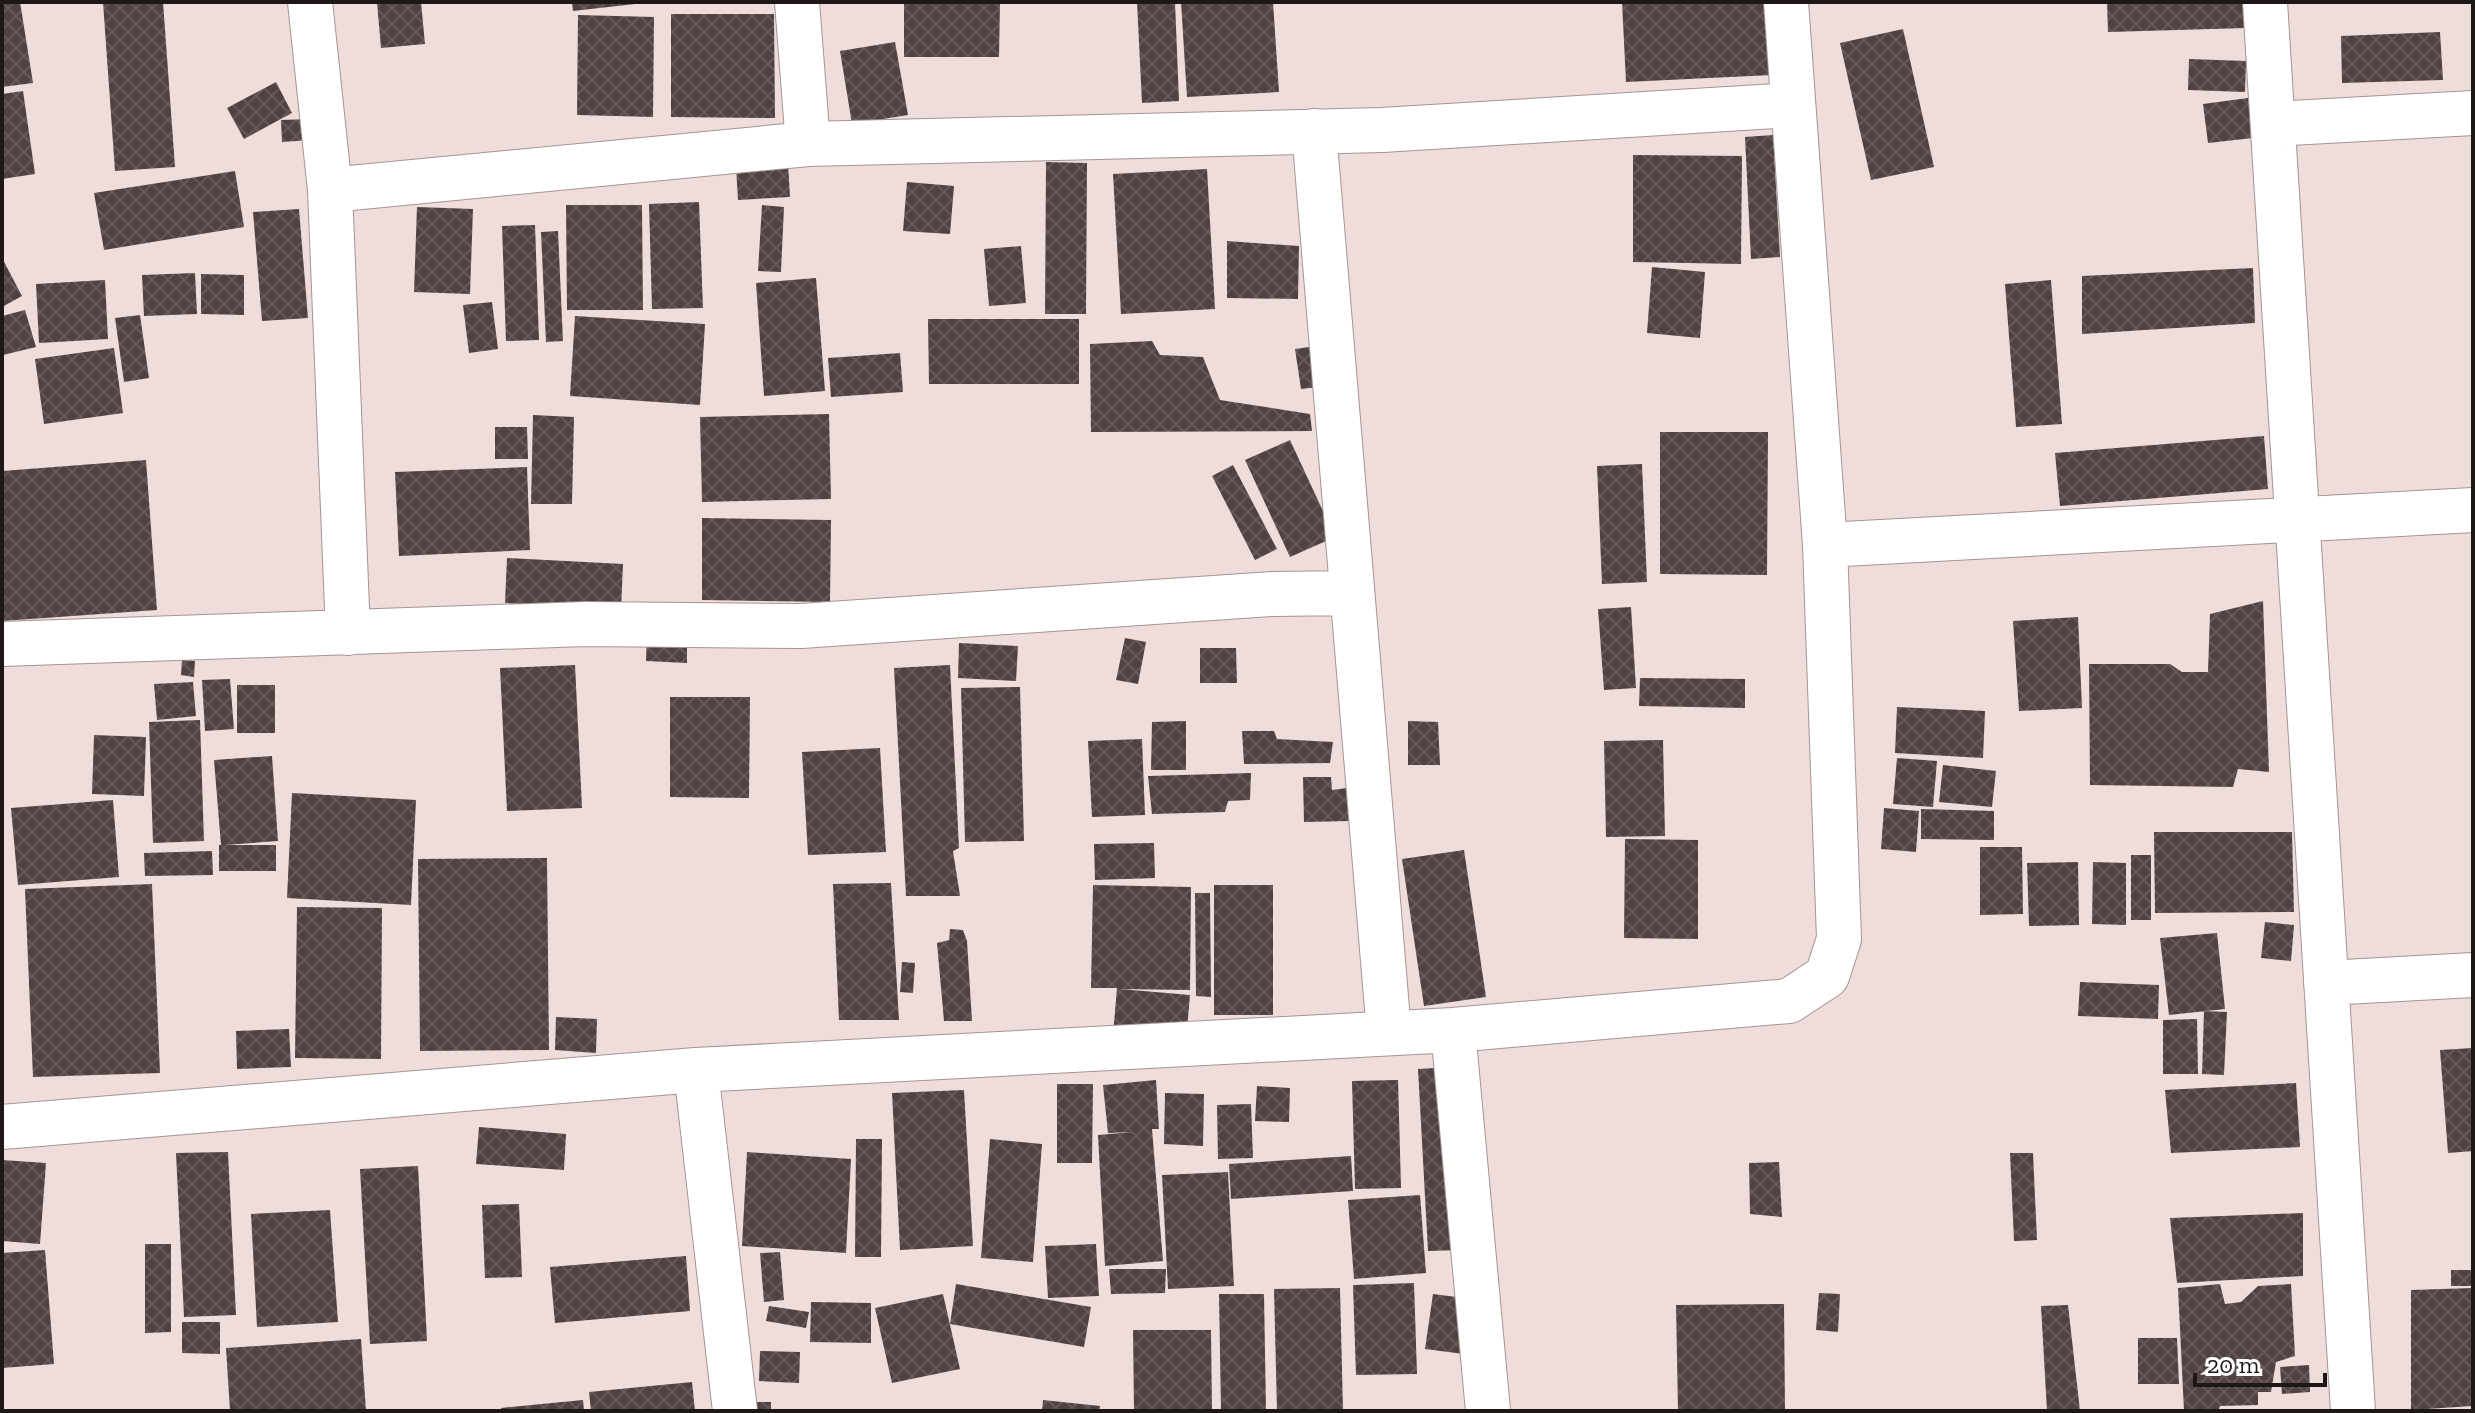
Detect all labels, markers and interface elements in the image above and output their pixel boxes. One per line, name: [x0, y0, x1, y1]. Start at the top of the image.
scale bar: [2195, 1337, 2325, 1387]
text: 20 m: [2207, 1350, 2260, 1379]

